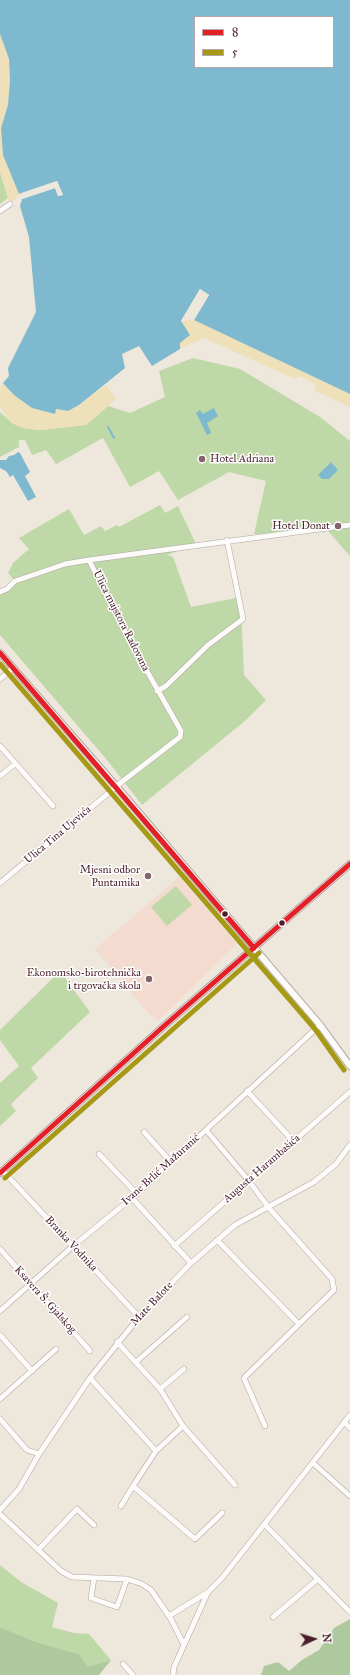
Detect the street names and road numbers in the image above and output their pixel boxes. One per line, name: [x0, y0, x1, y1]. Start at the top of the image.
street label: Ulica majstora Radovana: [90, 568, 152, 674]
street label: Ulica Tina Ujevića: [22, 803, 94, 867]
street label: Ivane Brlić Mažuranić: [119, 1131, 203, 1209]
street label: Augusta Harambašića: [221, 1132, 303, 1206]
street label: Branka Vodnika: [42, 1214, 100, 1274]
street label: Ksavera Š. Gjalskog: [11, 1264, 79, 1336]
street label: Mate Balote: [128, 1279, 176, 1329]

